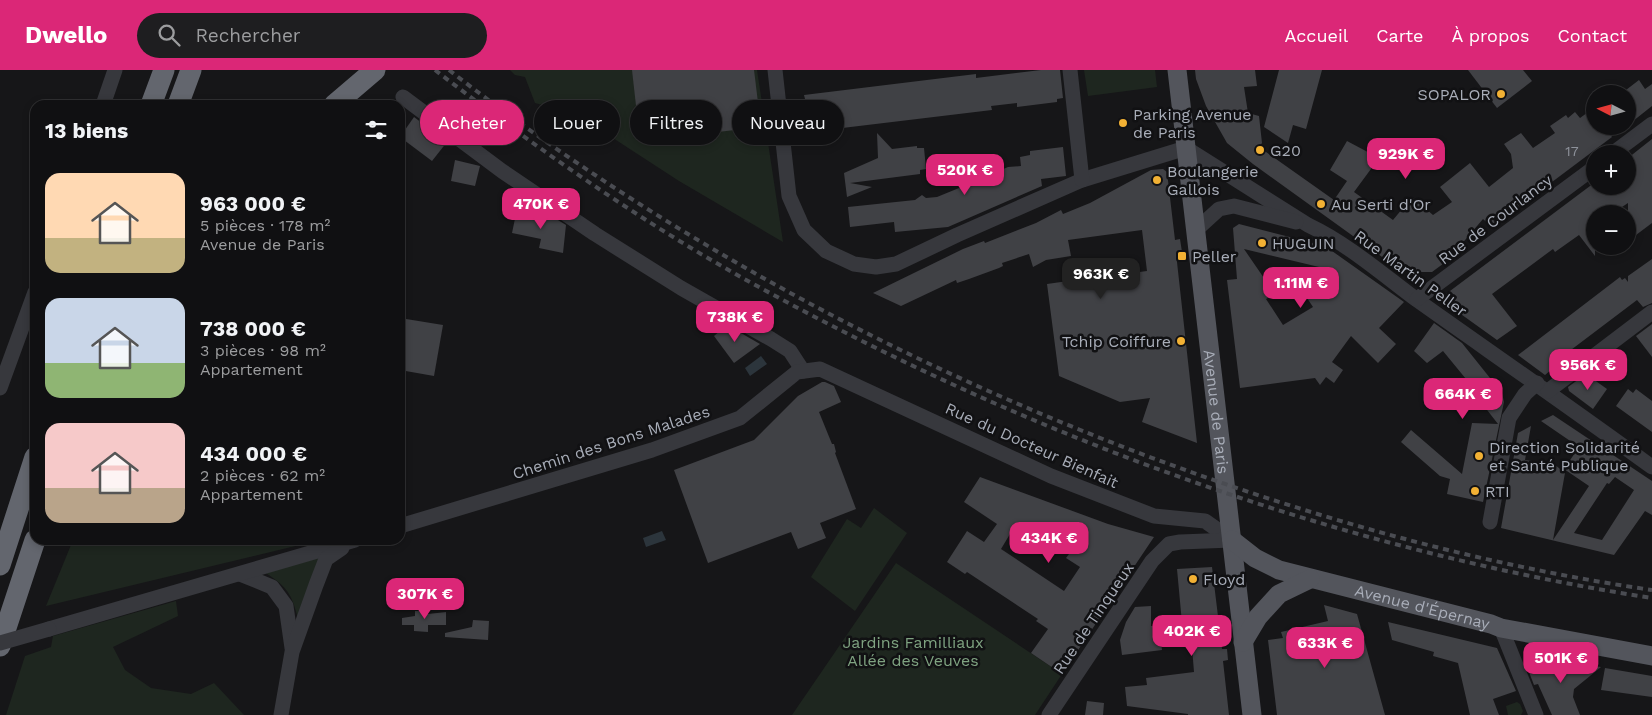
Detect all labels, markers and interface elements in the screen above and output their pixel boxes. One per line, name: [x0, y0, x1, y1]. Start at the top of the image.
search box: [137, 13, 487, 58]
text: Dwello: [25, 21, 107, 49]
icon: search: [155, 21, 183, 49]
text: Rechercher: [195, 24, 301, 47]
text: Accueil: [1285, 25, 1348, 46]
text: Carte: [1376, 25, 1423, 46]
text: À propos: [1451, 25, 1529, 46]
text: Contact: [1557, 25, 1627, 46]
place label: SOPALOR: [1417, 85, 1491, 104]
north arrow: [1586, 85, 1636, 135]
map controls: [1586, 85, 1636, 255]
marker: SOPALOR: [1495, 88, 1507, 100]
chip: Acheter: [420, 100, 524, 145]
chip: Louer: [534, 100, 620, 145]
chip: Filtres: [630, 100, 722, 145]
chip: Nouveau: [732, 100, 844, 145]
place label: Parking Avenue de Paris: [1133, 105, 1252, 142]
icon: filters: [362, 116, 390, 144]
marker: Parking Avenue de Paris: [1117, 117, 1129, 129]
text: 13 biens: [45, 118, 128, 143]
pin: 929K €: [1365, 138, 1447, 180]
place label: G20: [1270, 141, 1301, 160]
house number: 17: [1565, 143, 1579, 159]
marker: G20: [1254, 144, 1266, 156]
text: 929K €: [1378, 144, 1434, 163]
button: +: [1586, 145, 1636, 195]
pin: 520K €: [924, 154, 1006, 196]
text: 520K €: [937, 160, 993, 179]
place label: Boulangerie Gallois: [1167, 162, 1259, 199]
street label: Rue de Courlancy: [1435, 170, 1557, 268]
marker: Boulangerie Gallois: [1151, 174, 1163, 186]
pin: 470K €: [500, 188, 582, 230]
text: 963 000 €: [200, 191, 306, 216]
icon: home: [85, 193, 145, 253]
text: 470K €: [513, 194, 569, 213]
place label: Au Serti d'Or: [1331, 195, 1431, 214]
marker: Au Serti d'Or: [1315, 198, 1327, 210]
button: −: [1586, 205, 1636, 255]
text: 5 pièces · 178 m²: [200, 216, 330, 235]
street label: Rue Martin Peller: [1351, 226, 1471, 321]
place label: HUGUIN: [1272, 234, 1334, 253]
text: Avenue de Paris: [200, 235, 325, 254]
marker: HUGUIN: [1256, 237, 1268, 249]
place label: Peller: [1192, 247, 1237, 266]
marker: Peller: [1176, 250, 1188, 262]
pin: 963K €: [1060, 258, 1142, 300]
text: 963K €: [1073, 264, 1129, 283]
pin: 1.11M €: [1255, 266, 1347, 309]
text: 1.11M €: [1274, 273, 1328, 292]
pin: 738K €: [694, 300, 776, 343]
text: 738K €: [707, 307, 763, 326]
text: 738 000 €: [200, 316, 306, 341]
icon: home: [85, 318, 145, 378]
place label: Tchip Coiffure: [1062, 332, 1171, 351]
marker: Tchip Coiffure: [1175, 335, 1187, 347]
text: 3 pièces · 98 m²: [200, 341, 326, 360]
pin: 956K €: [1547, 348, 1629, 391]
street label: Avenue de Paris: [1200, 349, 1233, 475]
text: 956K €: [1560, 355, 1616, 374]
text: Appartement: [200, 360, 303, 379]
pin: 664K €: [1422, 378, 1504, 420]
text: 664K €: [1435, 384, 1491, 403]
street label: Rue du Docteur Bienfait: [942, 399, 1122, 492]
street label: Chemin des Bons Malades: [510, 402, 712, 483]
place label: Direction Solidarité et Santé Publique: [1489, 438, 1640, 475]
text: 434 000 €: [200, 441, 307, 466]
icon: home: [85, 443, 145, 503]
marker: Direction Solidarité et Santé Publique: [1473, 450, 1485, 462]
text: 2 pièces · 62 m²: [200, 466, 325, 485]
place label: RTI: [1485, 482, 1510, 501]
text: Appartement: [200, 485, 303, 504]
marker: RTI: [1469, 485, 1481, 497]
pin: 434K €: [1008, 522, 1090, 564]
text: 434K €: [1021, 528, 1077, 547]
street label: Rue de Tinqueux: [1049, 559, 1138, 678]
place label: Floyd: [1203, 570, 1245, 589]
marker: Floyd: [1187, 573, 1199, 585]
pin: 307K €: [384, 578, 466, 620]
street label: Avenue d'Épernay: [1353, 581, 1493, 634]
text: 307K €: [397, 584, 453, 603]
pin: 402K €: [1151, 614, 1233, 657]
text: 402K €: [1164, 621, 1221, 640]
pin: 633K €: [1284, 626, 1366, 669]
park label: Jardins Familliaux Allée des Veuves: [842, 633, 984, 670]
text: 633K €: [1297, 633, 1353, 652]
pin: 501K €: [1520, 642, 1602, 684]
text: 501K €: [1534, 648, 1588, 667]

